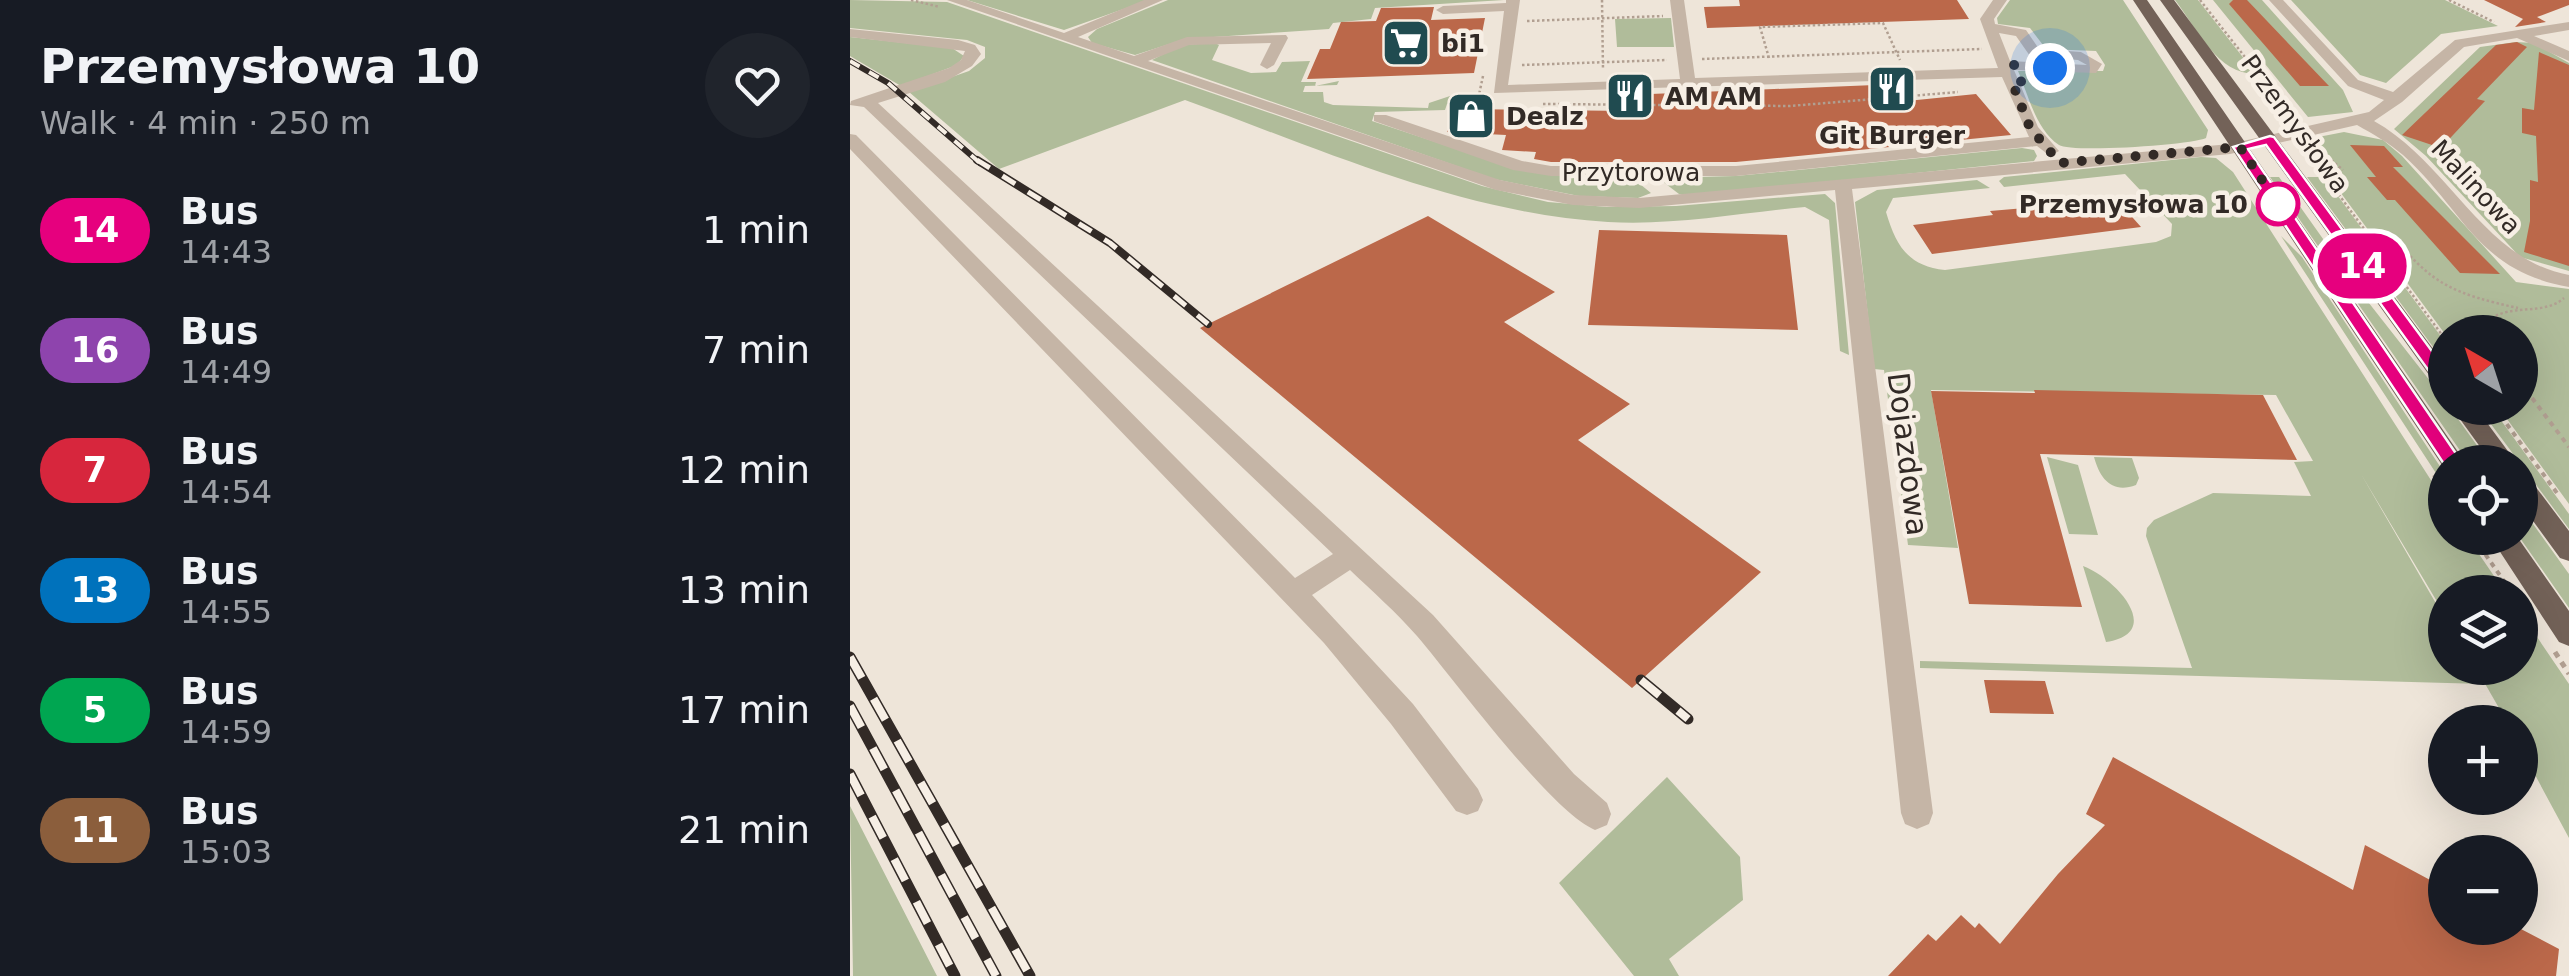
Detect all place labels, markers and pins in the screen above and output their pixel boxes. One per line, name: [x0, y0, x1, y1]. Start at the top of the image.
supermarket icon: bi1: [1380, 17, 1432, 69]
place label: bi1: [1441, 29, 1485, 58]
restaurant icon: Git Burger: [1866, 63, 1918, 115]
restaurant icon: AM AM: [1604, 70, 1656, 122]
place label: AM AM: [1665, 82, 1762, 111]
shop icon: Dealz: [1445, 90, 1497, 142]
place label: Dealz: [1506, 102, 1584, 131]
place label: Git Burger: [1819, 121, 1966, 150]
marker: Przemysłowa 10: [2257, 183, 2299, 225]
place label: Przemysłowa 10: [2019, 190, 2248, 219]

